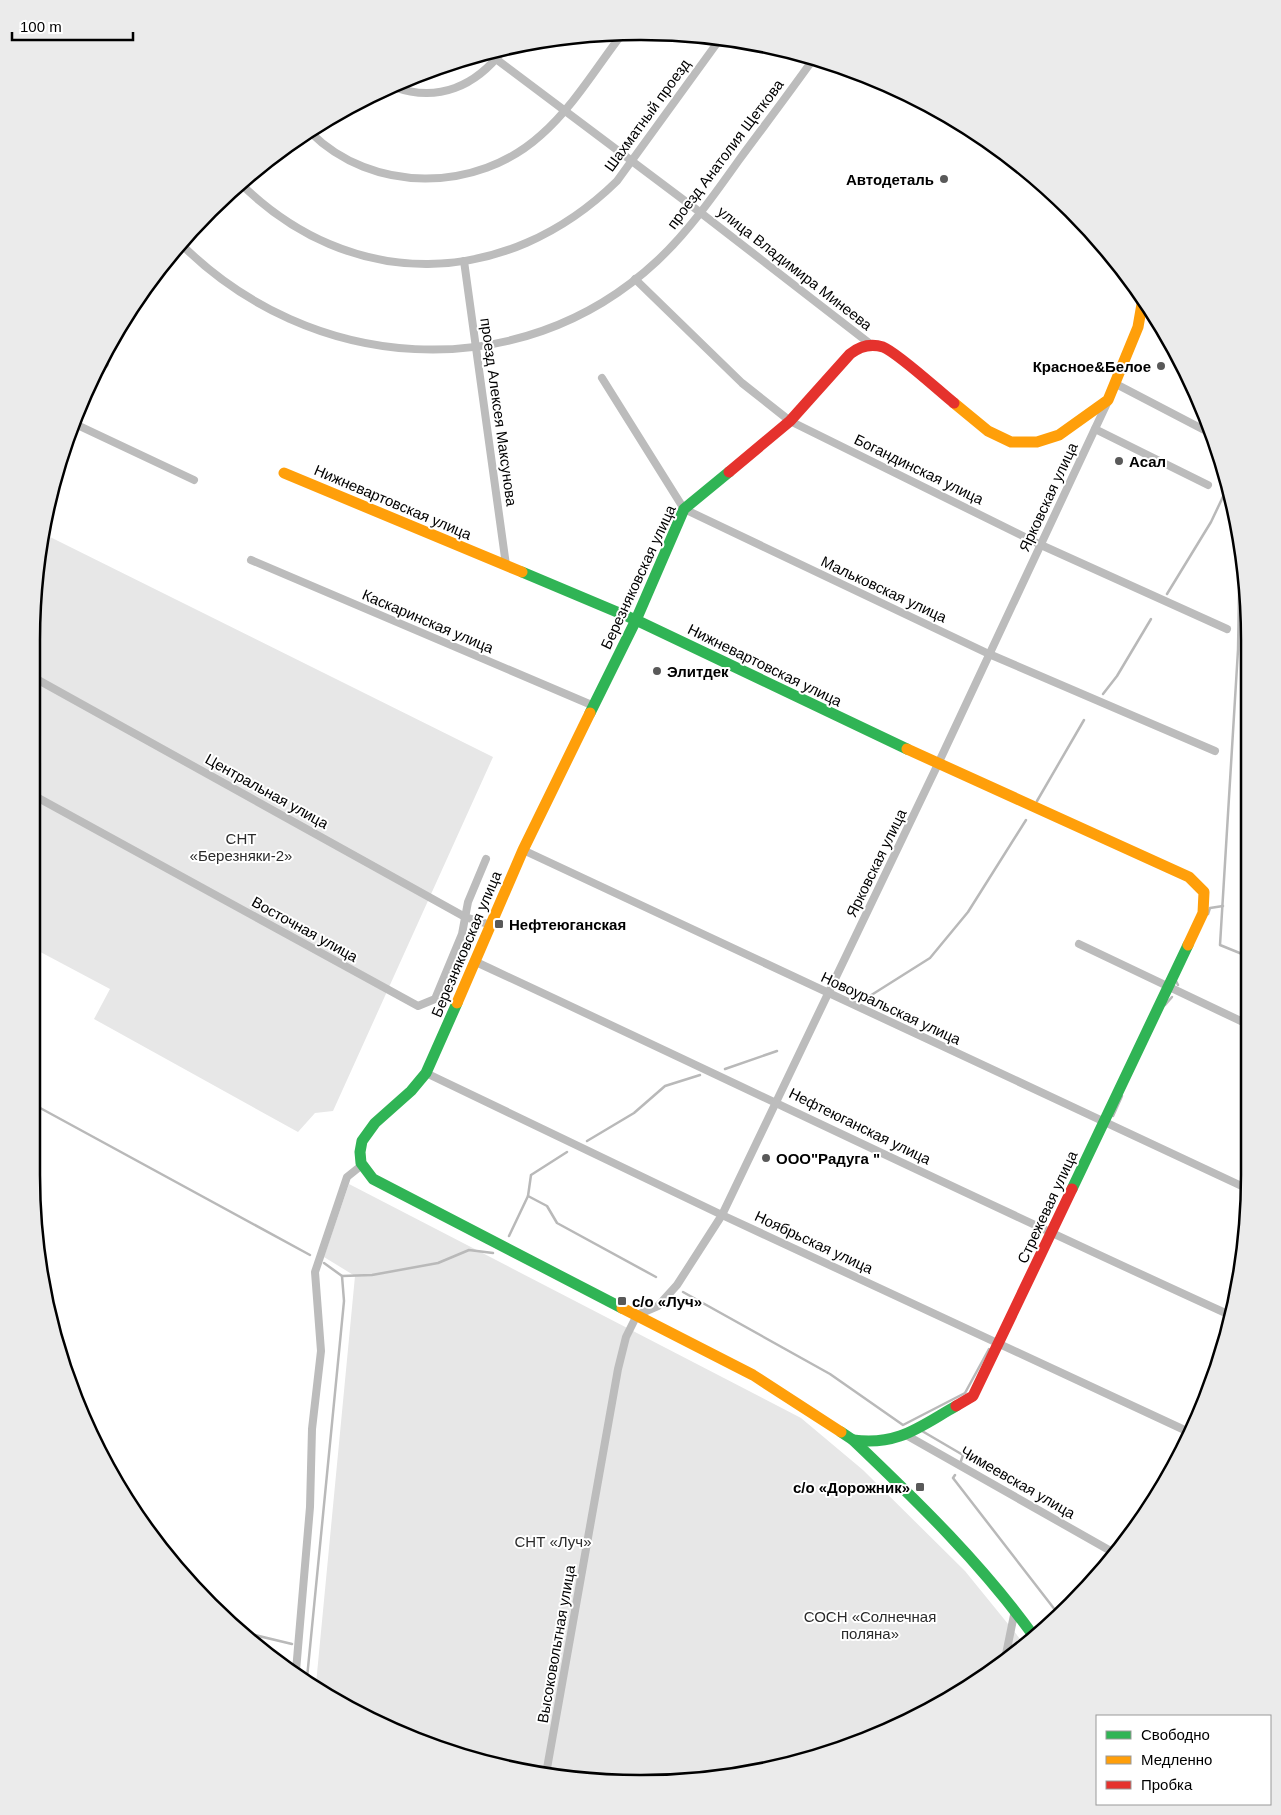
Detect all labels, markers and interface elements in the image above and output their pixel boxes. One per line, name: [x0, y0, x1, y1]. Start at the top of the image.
scale bar: [12, 10, 134, 42]
text: 100 m: [20, 18, 62, 35]
street label: Шахматный проезд: [601, 55, 694, 174]
street label: проезд Анатолия Щеткова: [663, 75, 787, 232]
place label: Автодеталь: [846, 171, 934, 188]
marker: Автодеталь: [938, 173, 950, 185]
street label: улица Владимира Минеева: [714, 202, 876, 334]
street label: проезд Алексея Максунова: [477, 317, 521, 508]
place label: Красное&Белое: [1033, 358, 1151, 375]
marker: Красное&Белое: [1155, 360, 1167, 372]
street label: Богандинская улица: [852, 430, 987, 508]
street label: Ярковская улица: [1015, 439, 1081, 554]
place label: Асал: [1129, 453, 1166, 470]
marker: Асал: [1113, 455, 1125, 467]
street label: Нижневартовская улица: [312, 461, 475, 543]
street label: Березняковская улица: [597, 502, 679, 652]
street label: Мальковская улица: [818, 552, 950, 626]
street label: Каскаринская улица: [360, 586, 497, 657]
street label: Нижневартовская улица: [685, 620, 845, 710]
place label: Элитдек: [667, 663, 729, 680]
marker: Элитдек: [651, 665, 663, 677]
street label: Центральная улица: [203, 750, 332, 832]
street label: Ярковская улица: [842, 806, 910, 920]
park label: СНТ «Березняки-2»: [190, 830, 292, 864]
street label: Березняковская улица: [428, 868, 505, 1020]
street label: Восточная улица: [249, 893, 362, 965]
place label: Нефтеюганская: [509, 916, 626, 933]
marker: Нефтеюганская: [493, 918, 505, 930]
street label: Новоуральская улица: [819, 968, 964, 1048]
street label: Нефтеюганская улица: [786, 1084, 934, 1168]
street label: Стрежевая улица: [1013, 1147, 1081, 1266]
place label: ООО"Радуга ": [776, 1150, 880, 1167]
marker: ООО"Радуга ": [760, 1152, 772, 1164]
street label: Ноябрьская улица: [752, 1207, 876, 1277]
place label: с/о «Луч»: [632, 1293, 702, 1310]
marker: с/о «Луч»: [616, 1295, 628, 1307]
street label: Чимеевская улица: [958, 1442, 1079, 1522]
place label: с/о «Дорожник»: [793, 1479, 910, 1496]
marker: с/о «Дорожник»: [914, 1481, 926, 1493]
park label: СНТ «Луч»: [514, 1533, 592, 1550]
street label: Высоковольтная улица: [534, 1563, 578, 1724]
park label: СОСН «Солнечная поляна»: [804, 1608, 936, 1642]
legend: [1096, 1715, 1271, 1805]
text: Свободно: [1141, 1726, 1210, 1743]
text: Медленно: [1141, 1751, 1212, 1768]
text: Пробка: [1141, 1776, 1193, 1793]

